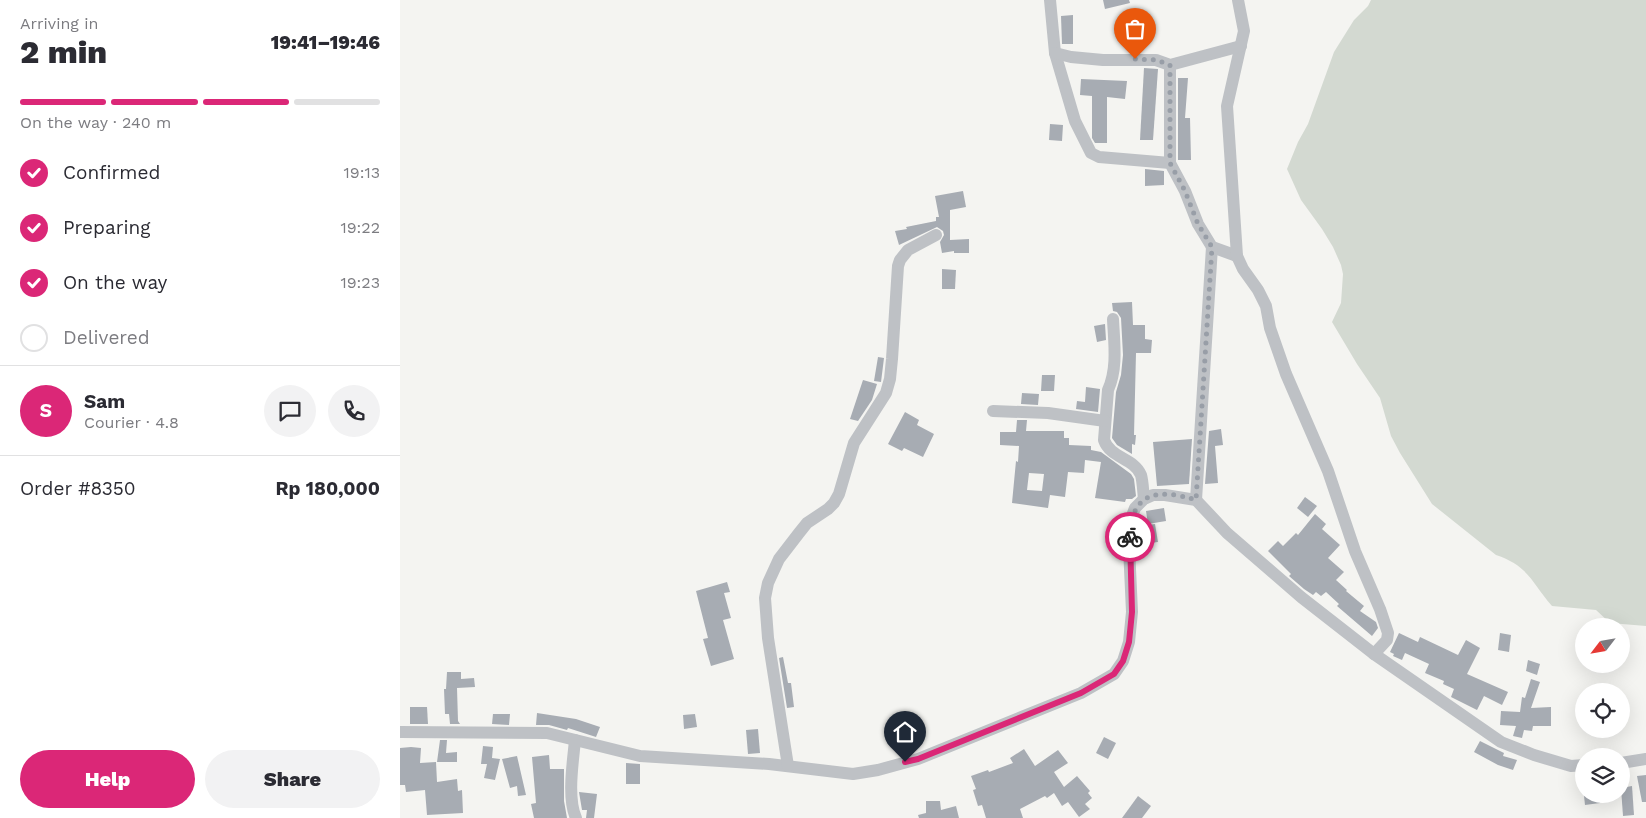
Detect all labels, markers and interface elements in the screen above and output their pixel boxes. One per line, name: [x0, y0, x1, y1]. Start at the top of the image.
pin: [1114, 8, 1156, 59]
text: Arriving in: [20, 14, 98, 33]
icon: bag: [1121, 15, 1149, 43]
text: 19:41–19:46: [271, 31, 380, 54]
text: 2 min: [20, 33, 107, 71]
text: On the way · 240 m: [20, 113, 171, 132]
icon: check: [20, 159, 48, 187]
text: Confirmed: [63, 161, 160, 184]
text: 19:13: [344, 163, 380, 182]
icon: check: [20, 214, 48, 242]
text: Preparing: [63, 216, 150, 239]
text: 19:22: [340, 218, 380, 237]
icon: check: [20, 269, 48, 297]
text: On the way: [63, 271, 167, 294]
text: 19:23: [340, 273, 380, 292]
text: Delivered: [63, 326, 150, 349]
button: chat: [264, 385, 316, 437]
button: phone: [328, 385, 380, 437]
text: Sam: [84, 390, 125, 413]
text: S: [40, 399, 52, 422]
text: Courier · 4.8: [84, 413, 179, 432]
text: Order #8350: [20, 477, 136, 500]
text: Rp 180,000: [276, 477, 380, 500]
courier: [1105, 512, 1155, 562]
icon: bike: [1116, 523, 1144, 551]
north arrow: [1575, 618, 1630, 672]
map controls: [1575, 618, 1630, 803]
button: locate: [1575, 683, 1630, 738]
pin: [884, 711, 926, 762]
icon: home: [891, 718, 919, 746]
button: layers: [1575, 748, 1630, 803]
button: Help: [20, 750, 195, 808]
button: Share: [205, 750, 380, 808]

